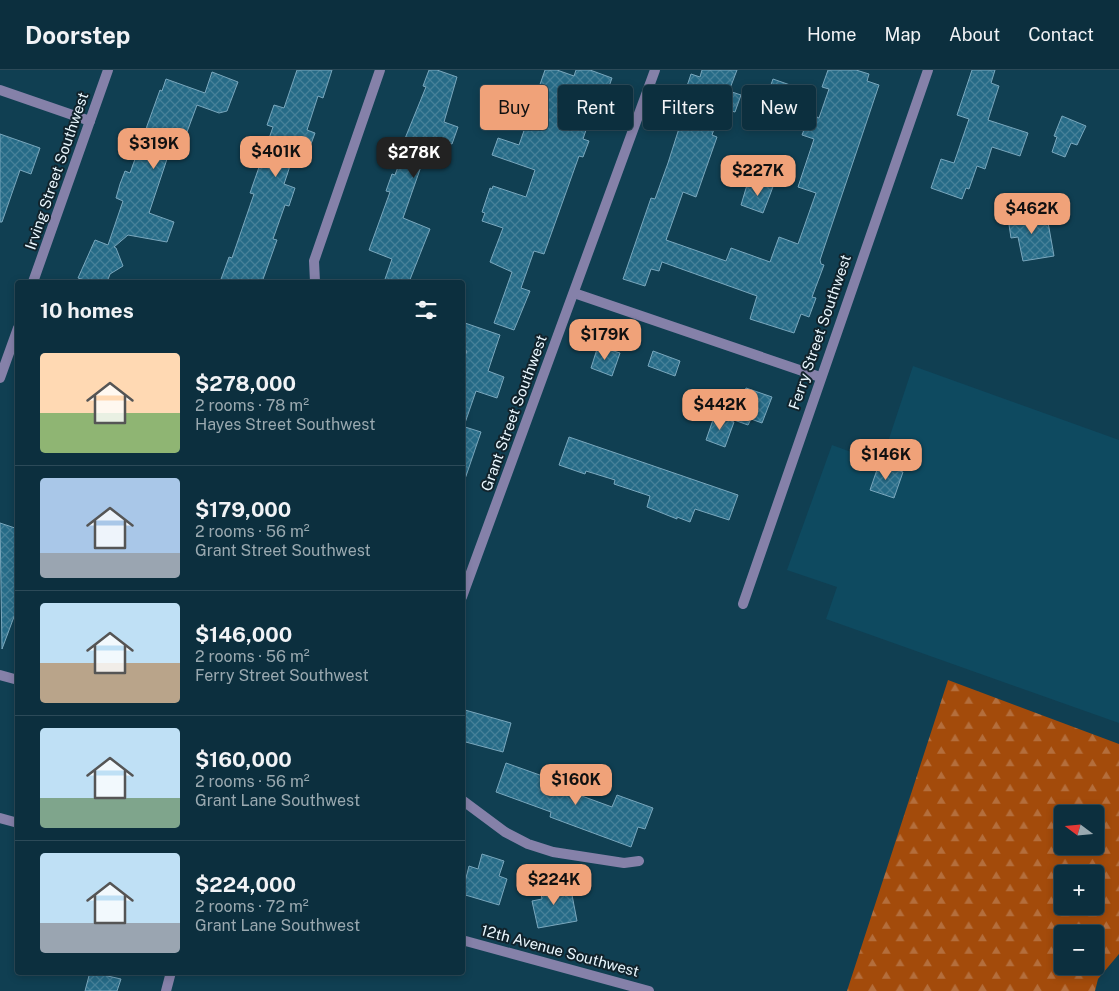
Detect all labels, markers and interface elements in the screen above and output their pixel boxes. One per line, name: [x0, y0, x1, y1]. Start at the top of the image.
text: Doorstep: [25, 21, 130, 49]
text: Home: [807, 24, 857, 45]
text: Map: [885, 24, 921, 45]
text: About: [949, 24, 1000, 45]
text: Contact: [1028, 24, 1094, 45]
chip: Buy: [480, 85, 548, 130]
chip: Rent: [558, 85, 633, 130]
chip: Filters: [643, 85, 732, 130]
chip: New: [742, 85, 816, 130]
street label: Irving Street Southwest: [22, 90, 92, 252]
pin: $319K: [119, 128, 189, 170]
text: $319K: [129, 134, 179, 153]
pin: $401K: [241, 136, 311, 178]
pin: $278K: [379, 136, 449, 179]
text: $401K: [251, 142, 301, 161]
text: $278K: [387, 143, 441, 162]
pin: $227K: [723, 154, 793, 197]
text: $227K: [732, 161, 784, 180]
pin: $462K: [997, 192, 1067, 235]
text: $462K: [1005, 199, 1059, 218]
street label: Ferry Street Southwest: [785, 252, 854, 412]
icon: filters: [412, 296, 440, 324]
text: 10 homes: [40, 298, 134, 323]
pin: $179K: [570, 318, 640, 361]
text: $179K: [580, 325, 630, 344]
street label: Grant Street Southwest: [477, 332, 550, 493]
text: $278,000: [195, 371, 296, 396]
icon: home: [80, 373, 140, 433]
pin: $442K: [685, 388, 755, 431]
text: $442K: [693, 395, 747, 414]
text: 2 rooms · 78 m²: [195, 396, 309, 415]
text: Hayes Street Southwest: [195, 415, 375, 434]
pin: $146K: [851, 438, 921, 481]
text: $146K: [861, 445, 911, 464]
text: $179,000: [195, 497, 291, 522]
icon: home: [80, 498, 140, 558]
text: 2 rooms · 56 m²: [195, 522, 310, 541]
text: Grant Street Southwest: [195, 541, 371, 560]
text: $146,000: [195, 622, 292, 647]
icon: home: [80, 623, 140, 683]
text: 2 rooms · 56 m²: [195, 647, 310, 666]
text: Ferry Street Southwest: [195, 666, 369, 685]
text: $160,000: [195, 747, 292, 772]
icon: home: [80, 748, 140, 808]
pin: $160K: [541, 764, 611, 806]
text: $160K: [551, 770, 601, 789]
text: 2 rooms · 56 m²: [195, 772, 310, 791]
text: Grant Lane Southwest: [195, 791, 360, 810]
north arrow: [1054, 805, 1104, 855]
map controls: [1054, 805, 1104, 975]
pin: $224K: [519, 864, 589, 906]
button: +: [1054, 865, 1104, 915]
text: $224K: [527, 870, 581, 889]
text: $224,000: [195, 872, 296, 897]
icon: home: [80, 873, 140, 933]
text: 2 rooms · 72 m²: [195, 897, 309, 916]
text: Grant Lane Southwest: [195, 916, 360, 935]
street label: 12th Avenue Southwest: [479, 921, 641, 980]
button: −: [1054, 925, 1104, 975]

